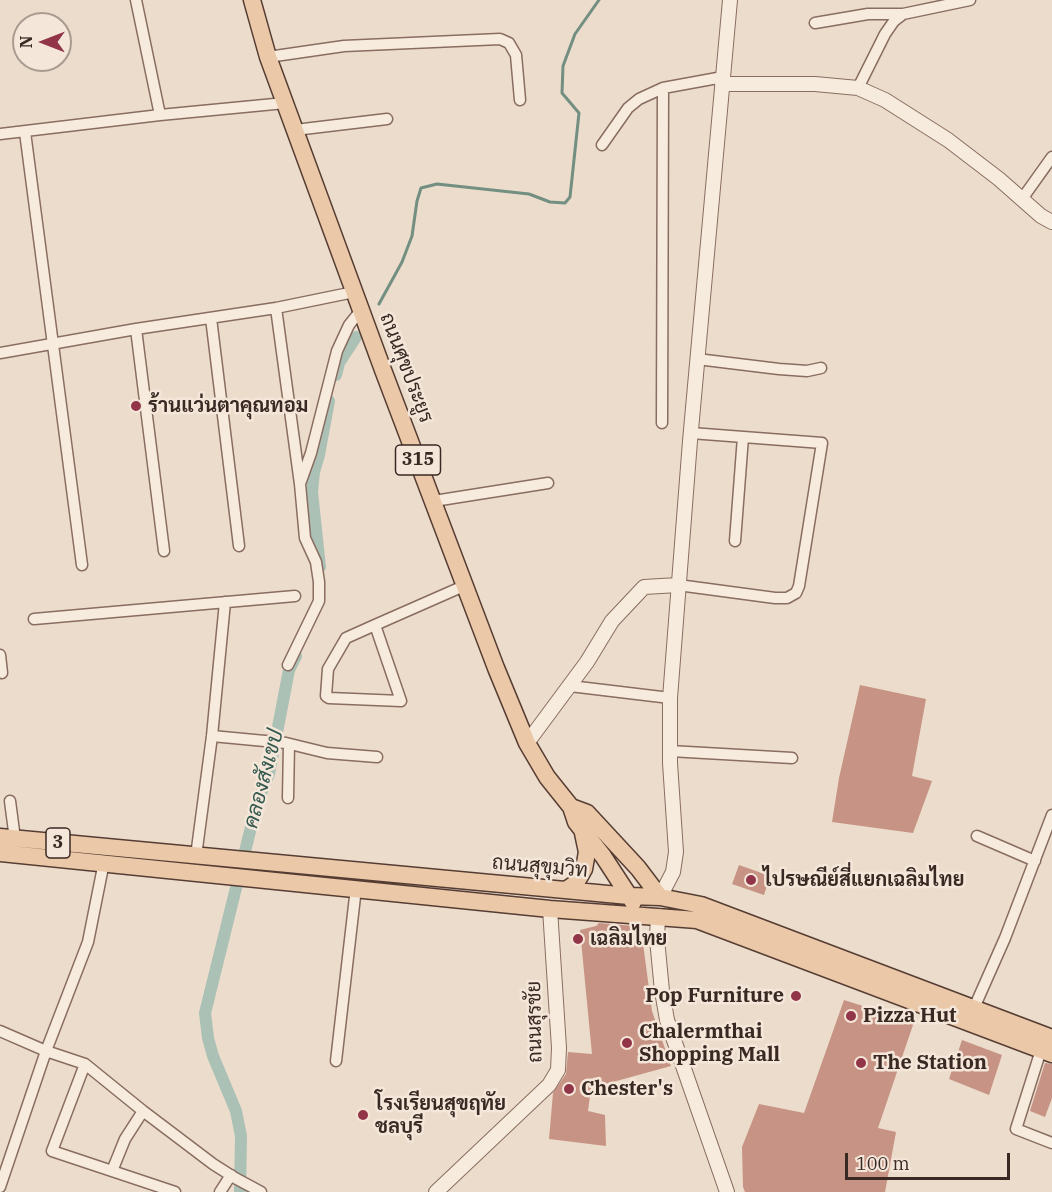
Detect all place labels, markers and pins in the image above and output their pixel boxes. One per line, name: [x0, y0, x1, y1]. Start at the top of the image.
place label: ร้านแว่นตาคุณทอม: [148, 394, 308, 418]
marker: ร้านแว่นตาคุณทอม: [129, 399, 143, 413]
place label: ไปรษณีย์สี่แยกเฉลิมไทย: [763, 868, 964, 892]
marker: ไปรษณีย์สี่แยกเฉลิมไทย: [744, 873, 758, 887]
place label: เฉลิมไทย: [590, 927, 667, 951]
marker: เฉลิมไทย: [571, 932, 585, 946]
place label: Pop Furniture: [645, 984, 784, 1008]
marker: Pop Furniture: [789, 989, 803, 1003]
place label: Pizza Hut: [863, 1004, 957, 1028]
marker: Pizza Hut: [844, 1009, 858, 1023]
place label: Chalermthai Shopping Mall: [639, 1020, 780, 1067]
marker: Chalermthai Shopping Mall: [620, 1036, 634, 1050]
place label: The Station: [873, 1051, 987, 1075]
marker: The Station: [854, 1056, 868, 1070]
place label: Chester's: [581, 1077, 673, 1101]
marker: Chester's: [562, 1082, 576, 1096]
place label: โรงเรียนสุขฤทัย ชลบุรี: [375, 1092, 506, 1139]
marker: โรงเรียนสุขฤทัย ชลบุรี: [356, 1108, 370, 1122]

